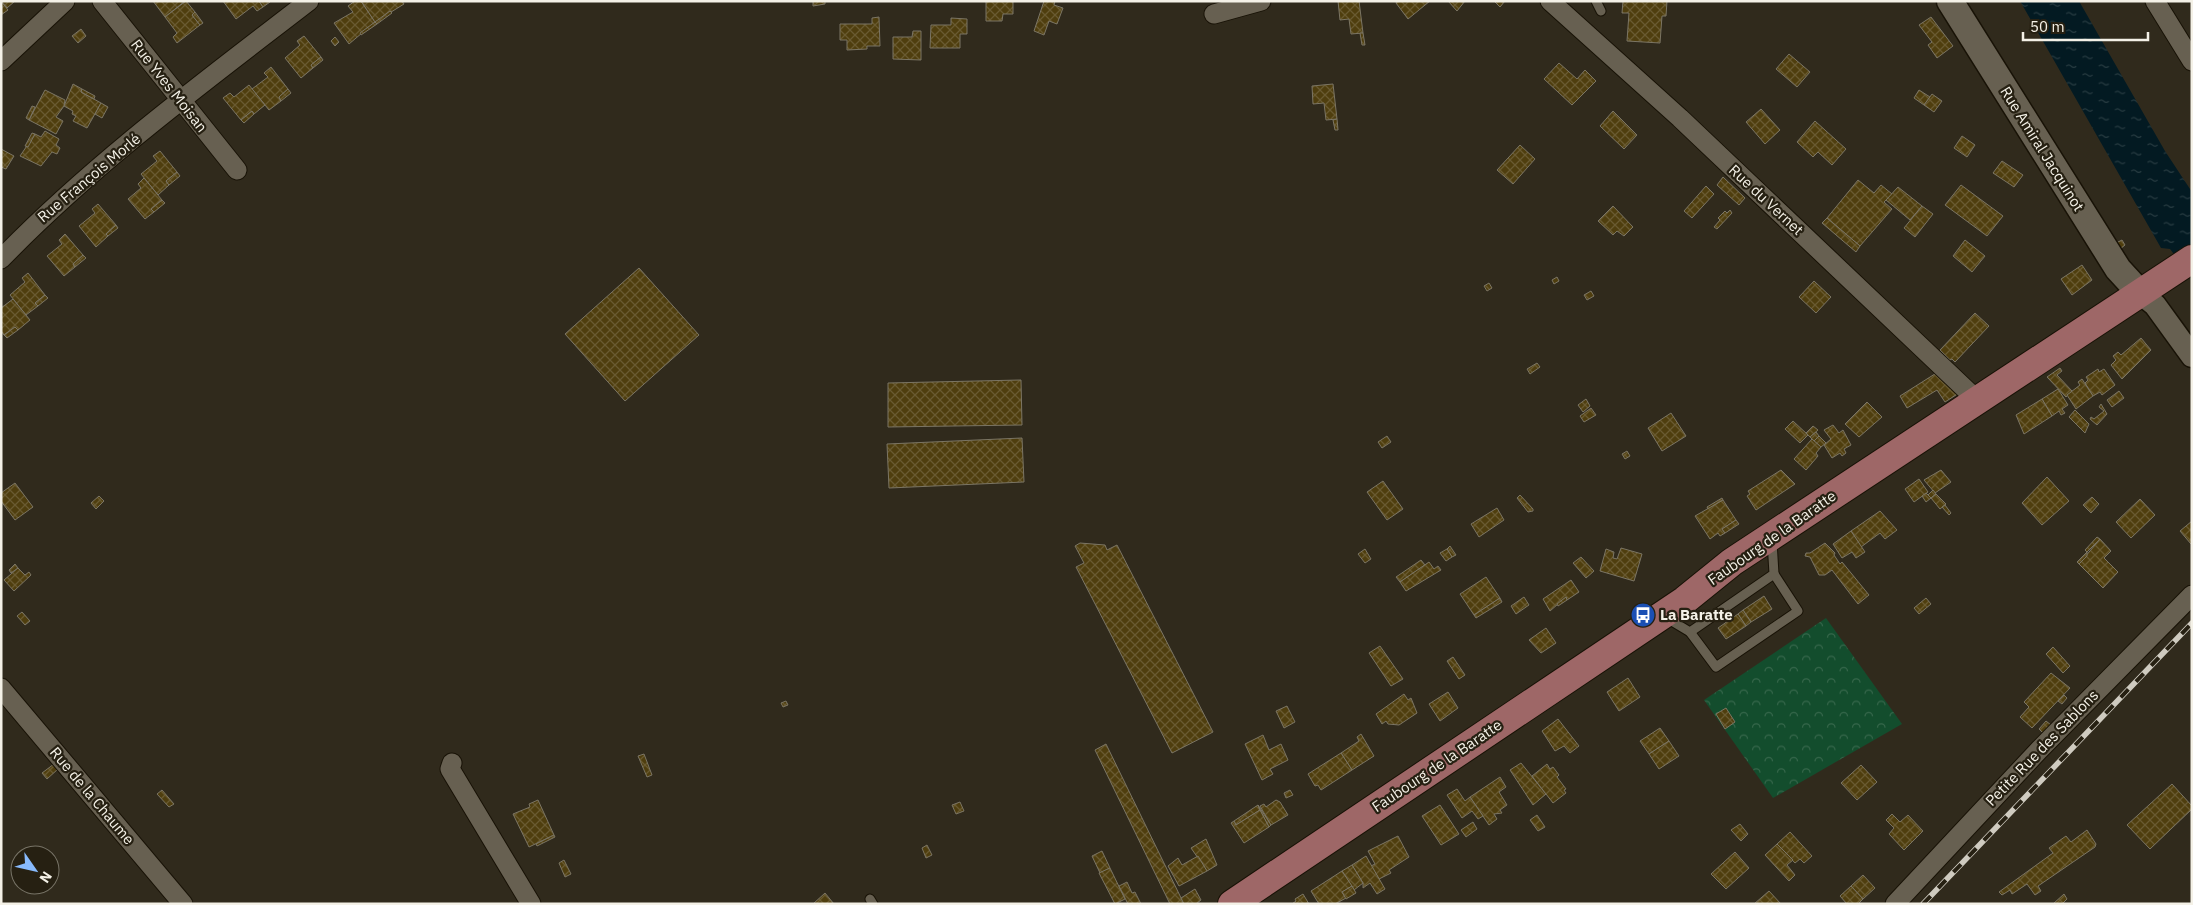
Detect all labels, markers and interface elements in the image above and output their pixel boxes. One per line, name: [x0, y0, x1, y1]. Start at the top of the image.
scale bar: [2023, 10, 2148, 42]
text: 50 m: [2030, 17, 2065, 36]
street label: Rue Yves Moisan: [127, 35, 212, 136]
street label: Rue Amiral Jacquinot: [1996, 83, 2089, 215]
street label: Rue François Morlé: [33, 129, 144, 226]
street label: Rue du Vernet: [1725, 160, 1808, 239]
street label: Faubourg de la Baratte: [1704, 486, 1840, 589]
bus stop icon: La Baratte: [1630, 602, 1656, 628]
place label: La Baratte: [1660, 605, 1733, 624]
street label: Petite Rue des Sablons: [1981, 686, 2102, 810]
street label: Faubourg de la Baratte: [1368, 715, 1505, 816]
street label: Rue de la Chaume: [46, 743, 139, 848]
north arrow: [10, 845, 60, 895]
text: N: [35, 868, 56, 887]

